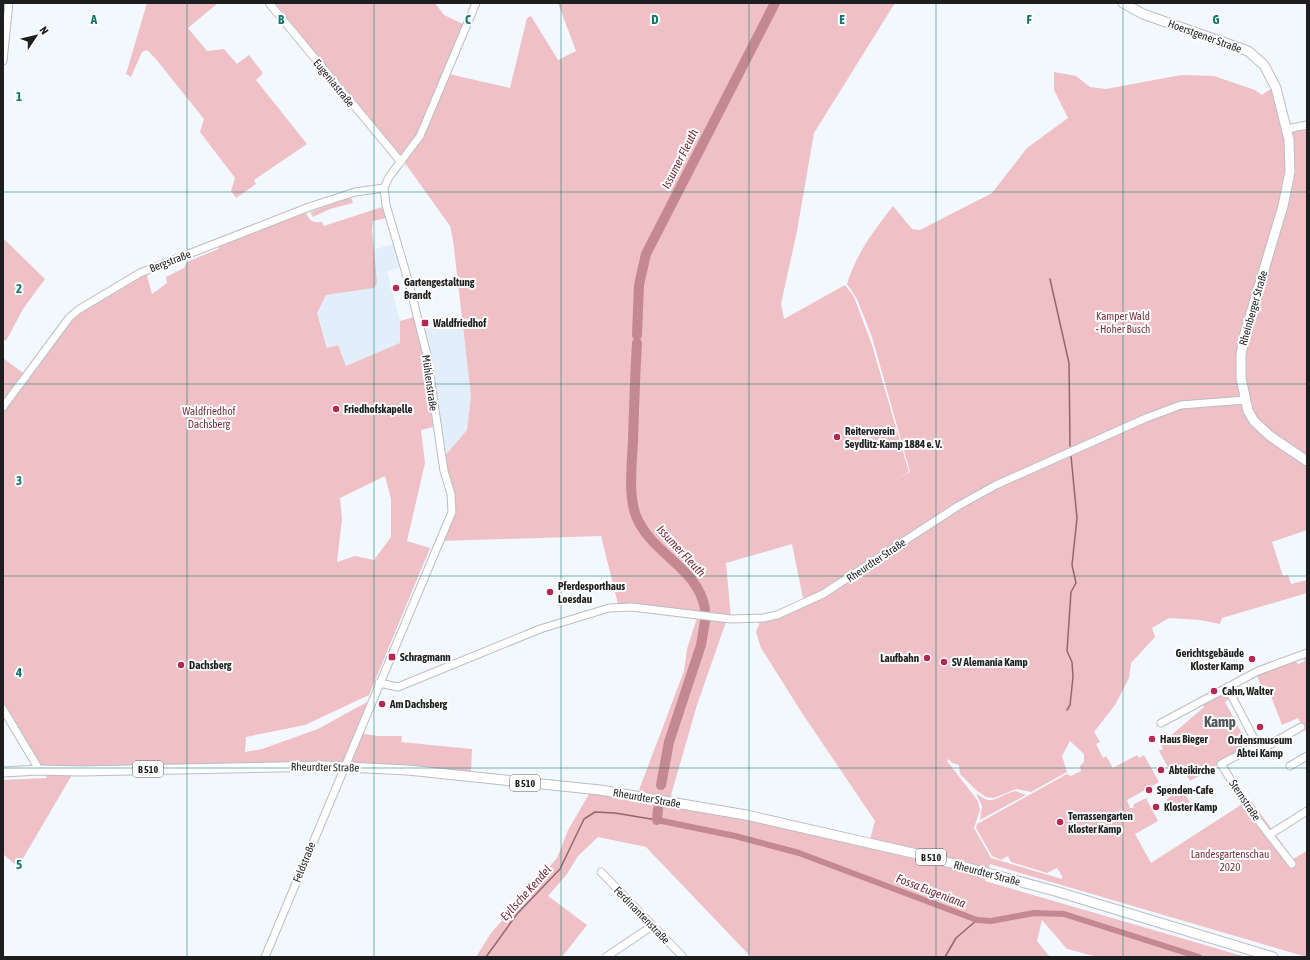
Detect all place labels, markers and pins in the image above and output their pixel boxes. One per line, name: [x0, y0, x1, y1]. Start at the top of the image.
place label: Gartengestaltung Brandt: [404, 276, 475, 301]
marker: Gartengestaltung Brandt: [391, 283, 401, 293]
place label: Waldfriedhof: [432, 317, 487, 329]
marker: Waldfriedhof: [420, 318, 430, 328]
place label: Friedhofskapelle: [344, 403, 412, 415]
marker: Friedhofskapelle: [331, 404, 341, 414]
place label: Reiterverein Seydlitz-Kamp 1884 e. V.: [845, 425, 942, 450]
marker: Reiterverein Seydlitz-Kamp 1884 e. V.: [832, 432, 842, 442]
place label: Pferdesporthaus Loesdau: [558, 580, 625, 605]
marker: Pferdesporthaus Loesdau: [545, 587, 555, 597]
place label: Gerichtsgebäude Kloster Kamp: [1176, 647, 1244, 672]
place label: Schragmann: [400, 651, 451, 663]
marker: Schragmann: [387, 652, 397, 662]
place label: Laufbahn: [880, 652, 919, 664]
marker: Laufbahn: [922, 653, 932, 663]
marker: Gerichtsgebäude Kloster Kamp: [1247, 654, 1257, 664]
place label: SV Alemania Kamp: [952, 656, 1028, 668]
marker: SV Alemania Kamp: [939, 657, 949, 667]
place label: Dachsberg: [189, 659, 232, 671]
marker: Dachsberg: [176, 660, 186, 670]
place label: Cahn, Walter: [1222, 685, 1274, 697]
marker: Cahn, Walter: [1209, 686, 1219, 696]
place label: Am Dachsberg: [389, 698, 448, 710]
marker: Am Dachsberg: [377, 699, 387, 709]
marker: Ordensmuseum Abtei Kamp: [1255, 722, 1265, 732]
place label: Haus Bieger: [1160, 733, 1208, 745]
marker: Haus Bieger: [1147, 734, 1157, 744]
place label: Ordensmuseum Abtei Kamp: [1228, 734, 1292, 759]
place label: Abteikirche: [1168, 764, 1215, 776]
marker: Abteikirche: [1156, 765, 1166, 775]
place label: Spenden-Cafe: [1157, 784, 1214, 796]
marker: Spenden-Cafe: [1144, 785, 1154, 795]
place label: Kloster Kamp: [1164, 801, 1217, 813]
marker: Kloster Kamp: [1151, 802, 1161, 812]
place label: Terrassengarten Kloster Kamp: [1068, 810, 1133, 835]
marker: Terrassengarten Kloster Kamp: [1055, 817, 1065, 827]

